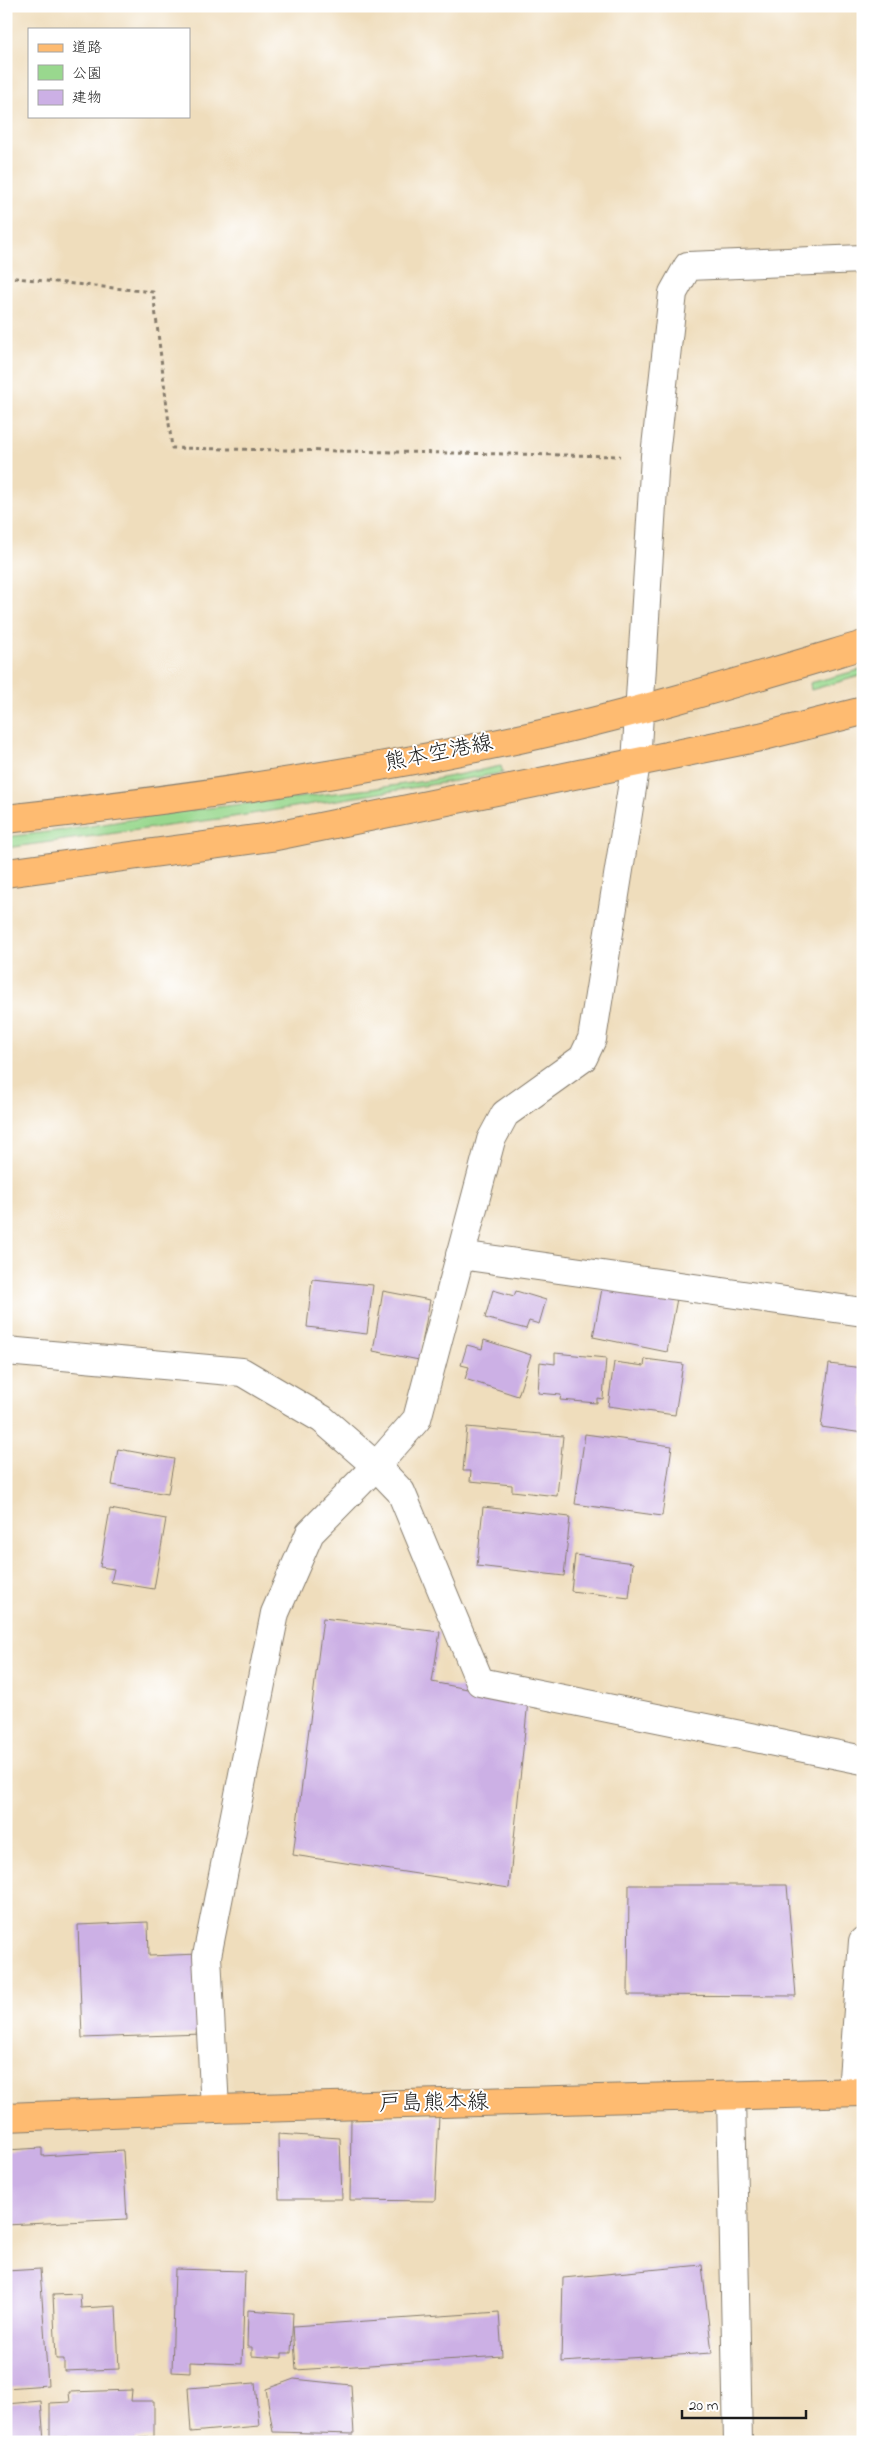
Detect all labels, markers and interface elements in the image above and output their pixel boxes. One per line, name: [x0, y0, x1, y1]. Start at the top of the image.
legend: [28, 28, 190, 118]
text: 道路: [72, 37, 102, 59]
text: 公園: [72, 63, 102, 85]
text: 建物: [72, 87, 102, 109]
street label: 熊本空港線: [382, 728, 496, 780]
street label: 戸島熊本線: [379, 2087, 489, 2121]
scale bar: [682, 2388, 805, 2420]
text: 20 m: [689, 2395, 719, 2417]

